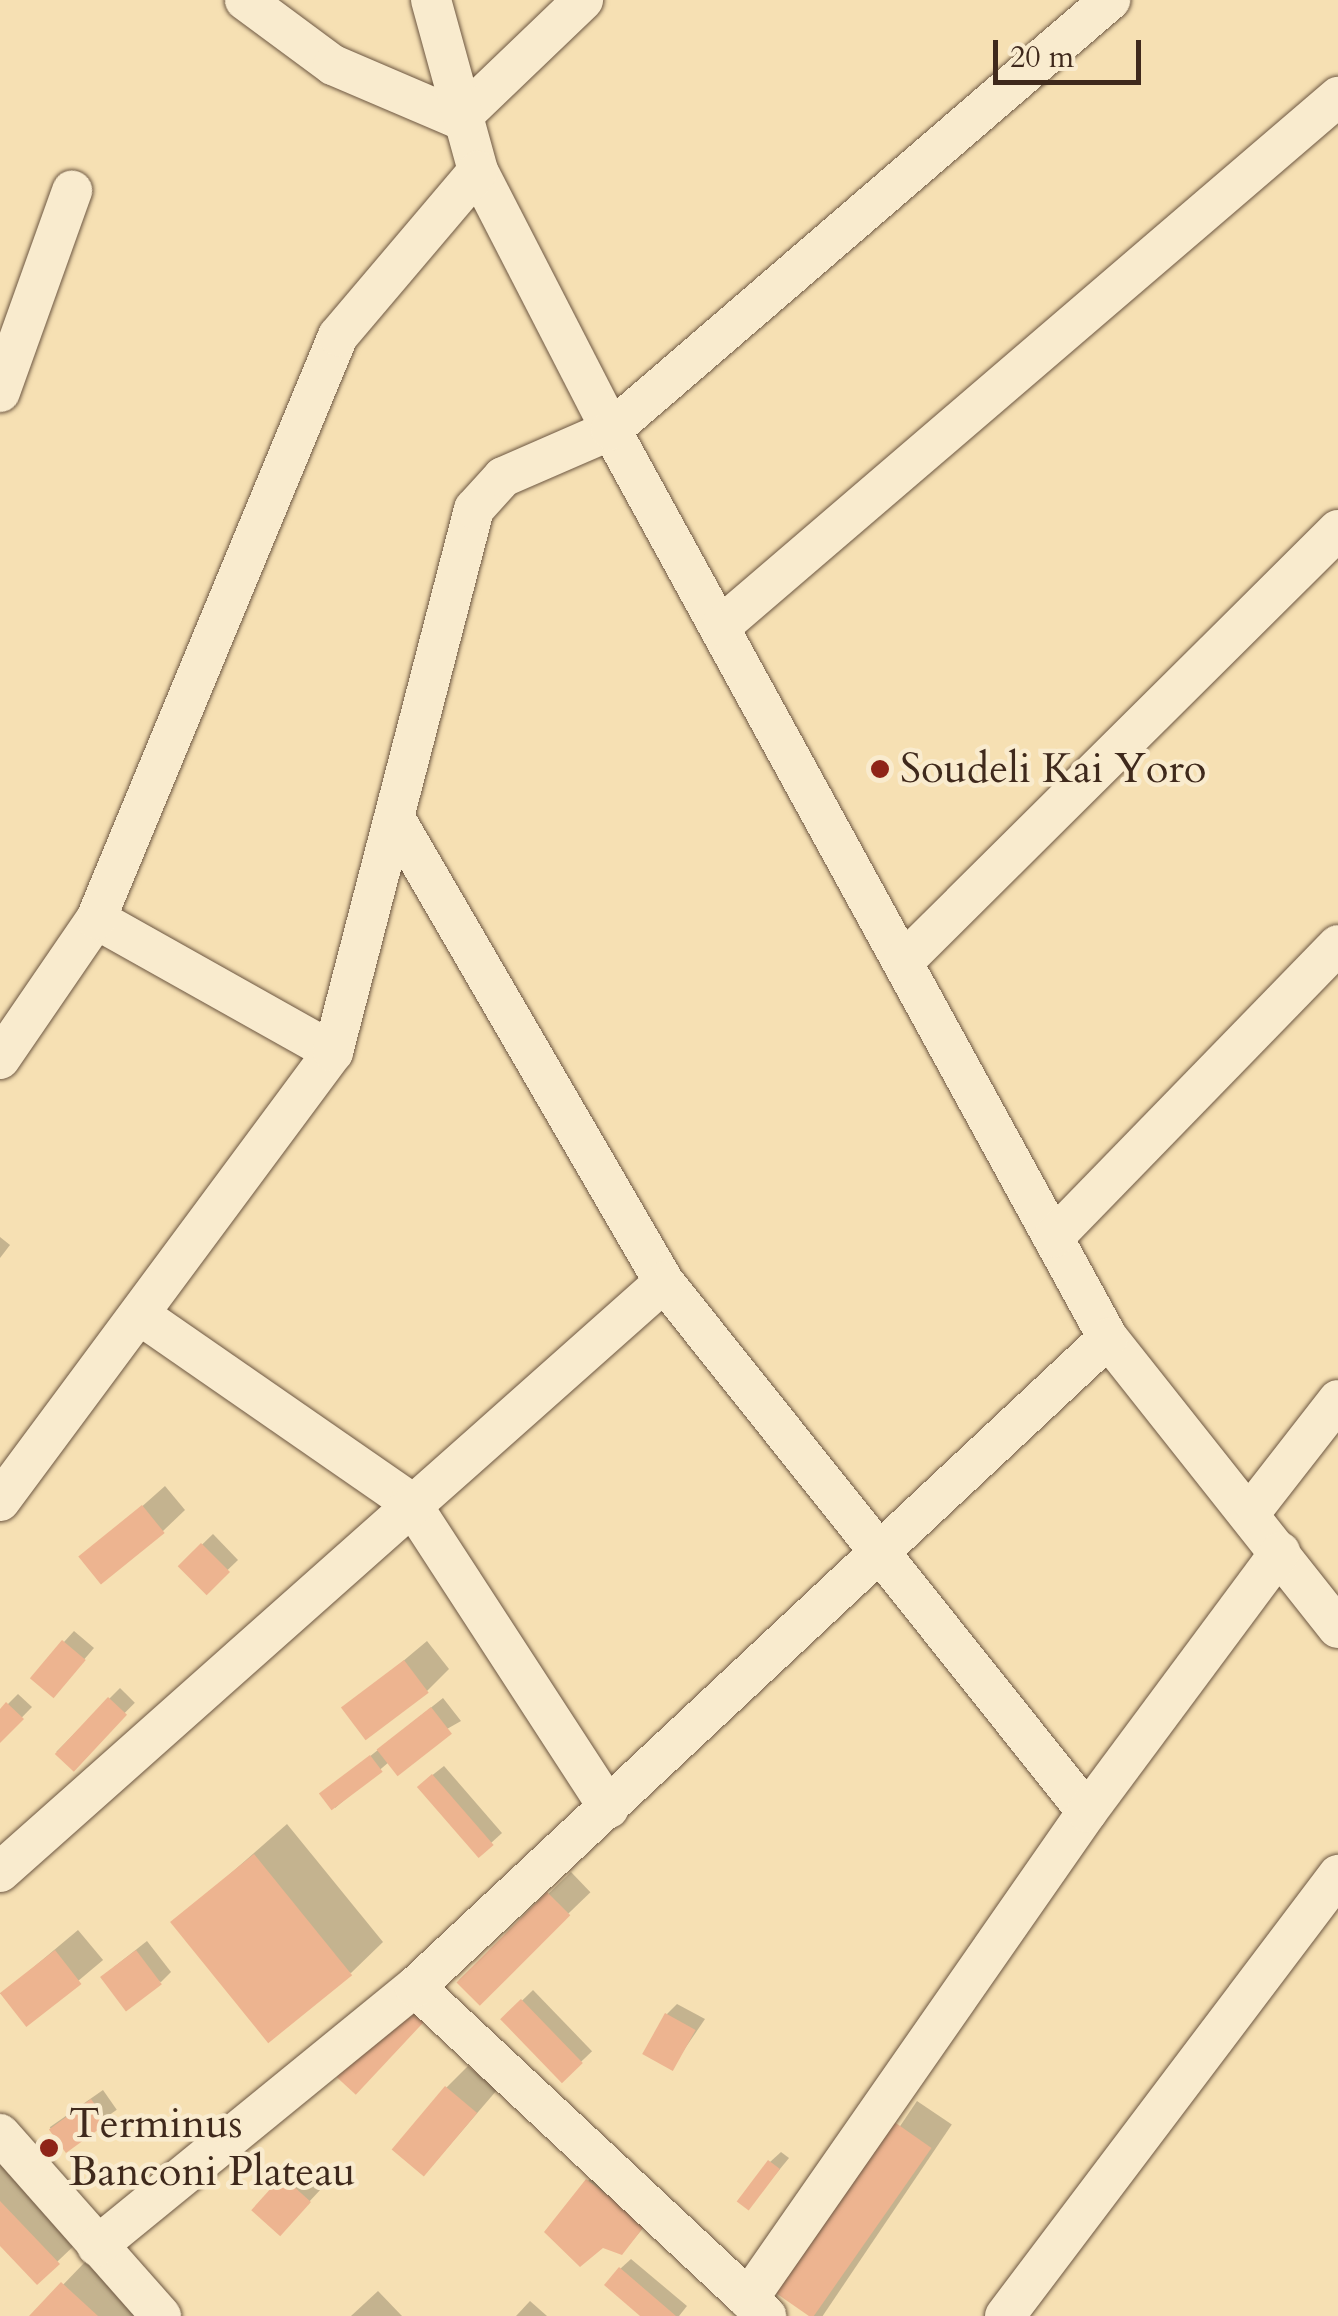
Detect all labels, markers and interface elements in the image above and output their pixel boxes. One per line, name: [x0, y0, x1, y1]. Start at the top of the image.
scale bar: [998, 20, 1146, 82]
text: 20 m: [1010, 37, 1074, 78]
place label: Soudeli Kai Yoro: [900, 744, 1207, 794]
marker: Soudeli Kai Yoro: [869, 758, 891, 780]
place label: Terminus Banconi Plateau: [69, 2099, 356, 2198]
marker: Terminus Banconi Plateau: [38, 2137, 60, 2159]

